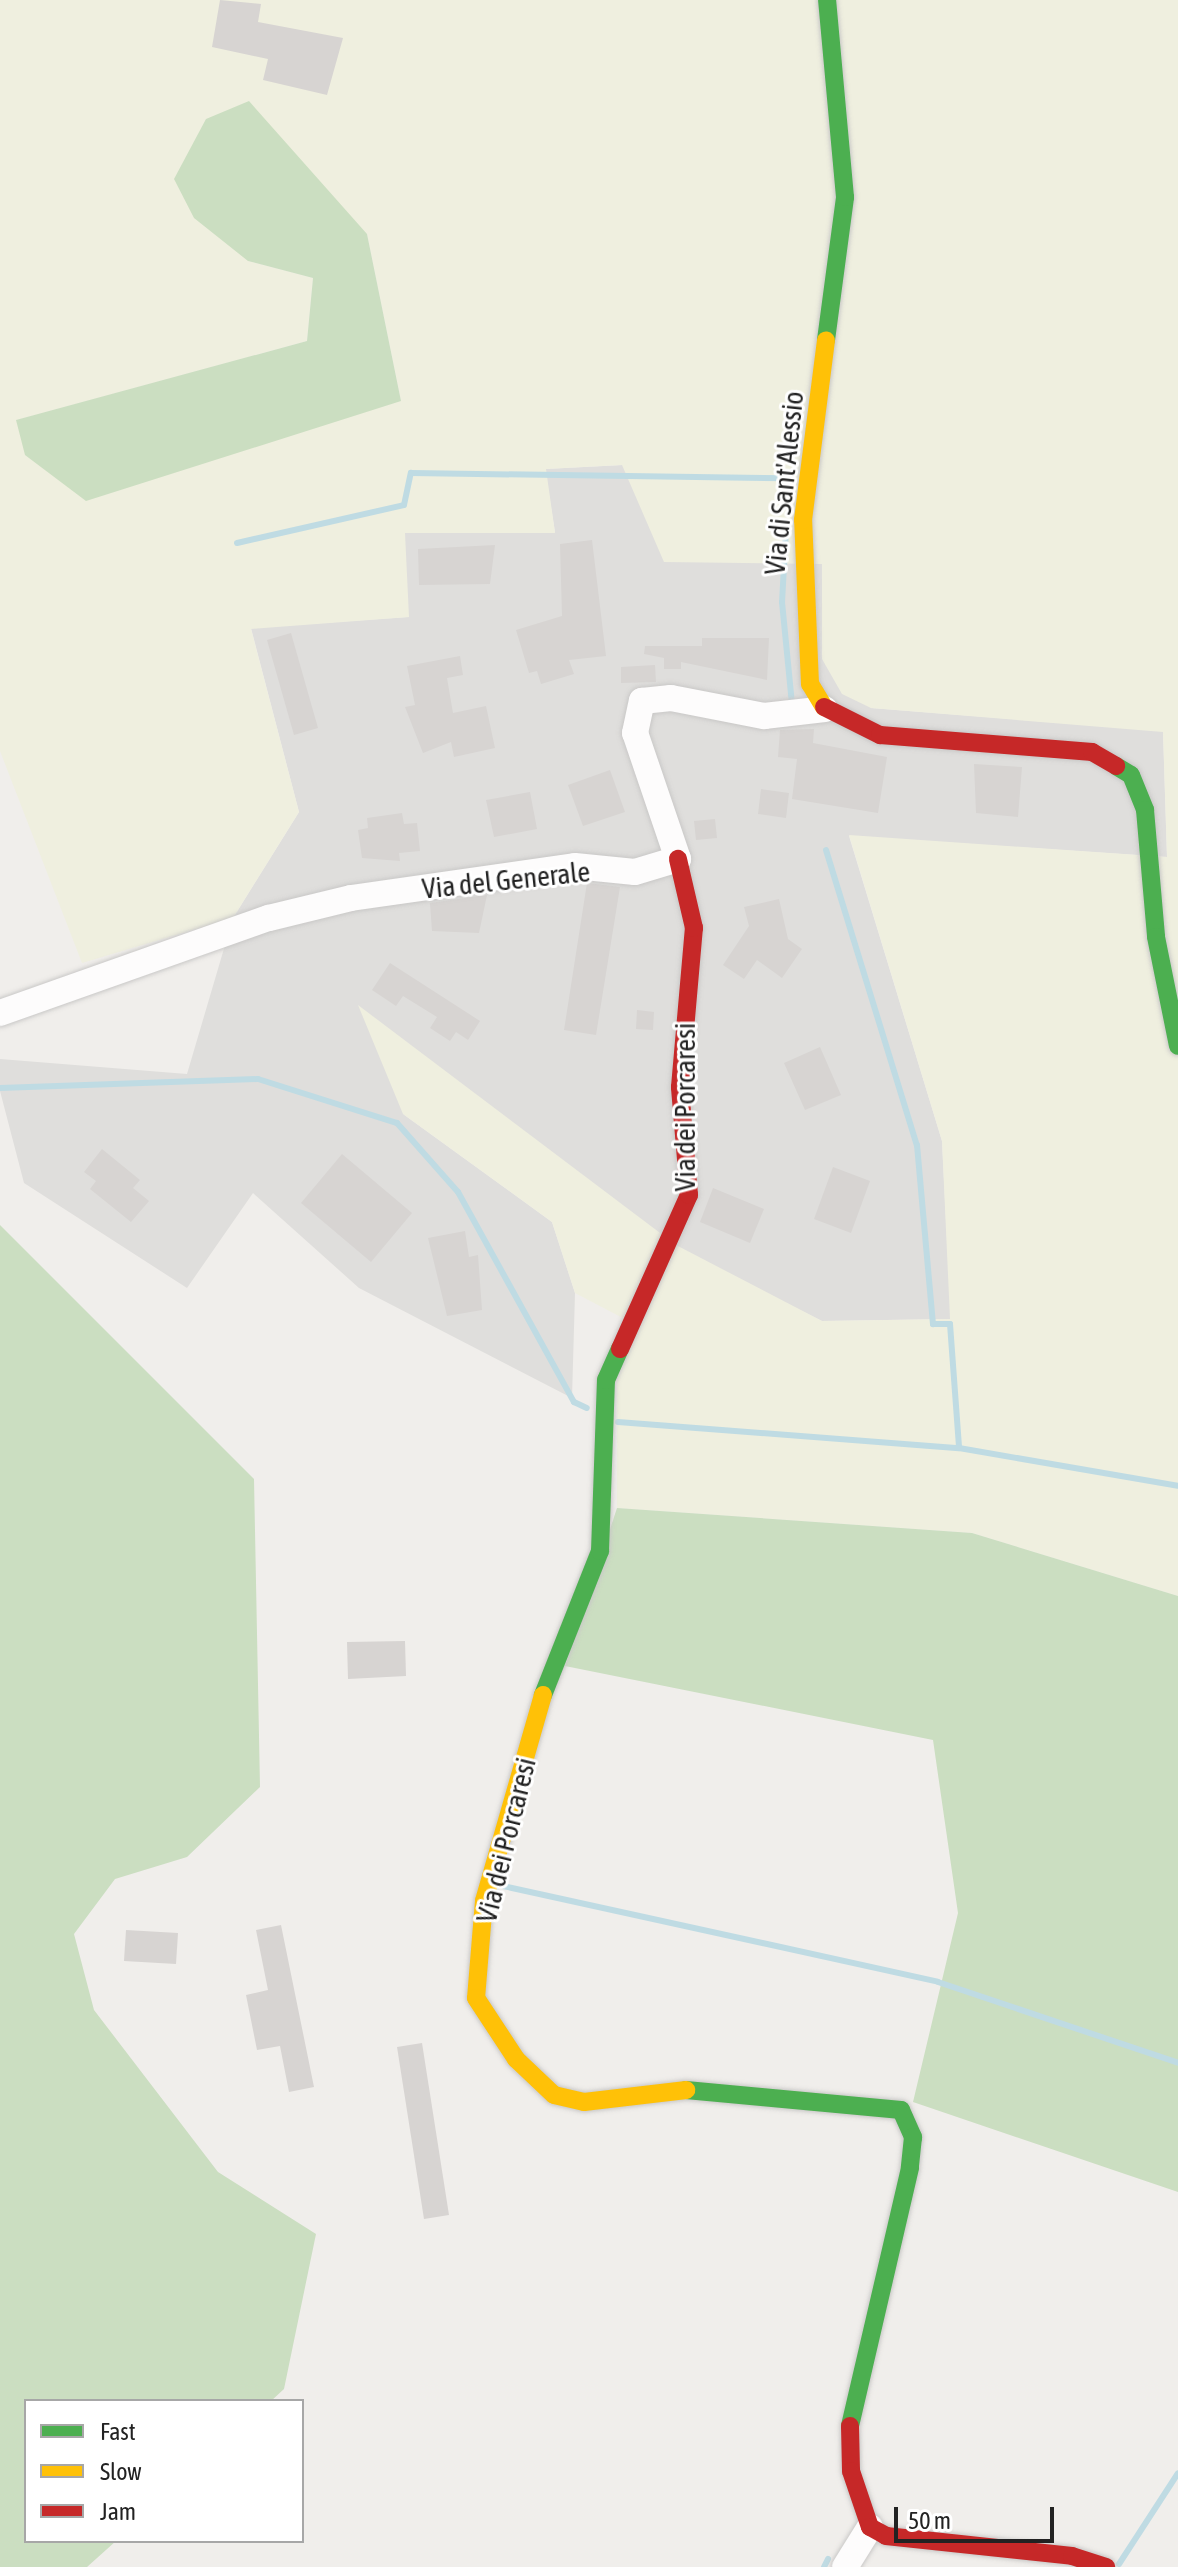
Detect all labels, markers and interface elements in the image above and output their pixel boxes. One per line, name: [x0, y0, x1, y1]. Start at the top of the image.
street label: Via di Sant'Alessio: [758, 389, 810, 577]
street label: Via del Generale: [420, 854, 592, 906]
street label: Via dei Porcaresi: [668, 1023, 702, 1191]
street label: Via dei Porcaresi: [469, 1754, 543, 1926]
legend: [24, 2399, 304, 2543]
text: Fast: [100, 2418, 136, 2445]
text: Slow: [100, 2458, 142, 2485]
scale bar: [898, 2491, 1058, 2541]
text: Jam: [100, 2498, 136, 2525]
text: 50 m: [908, 2507, 951, 2534]

